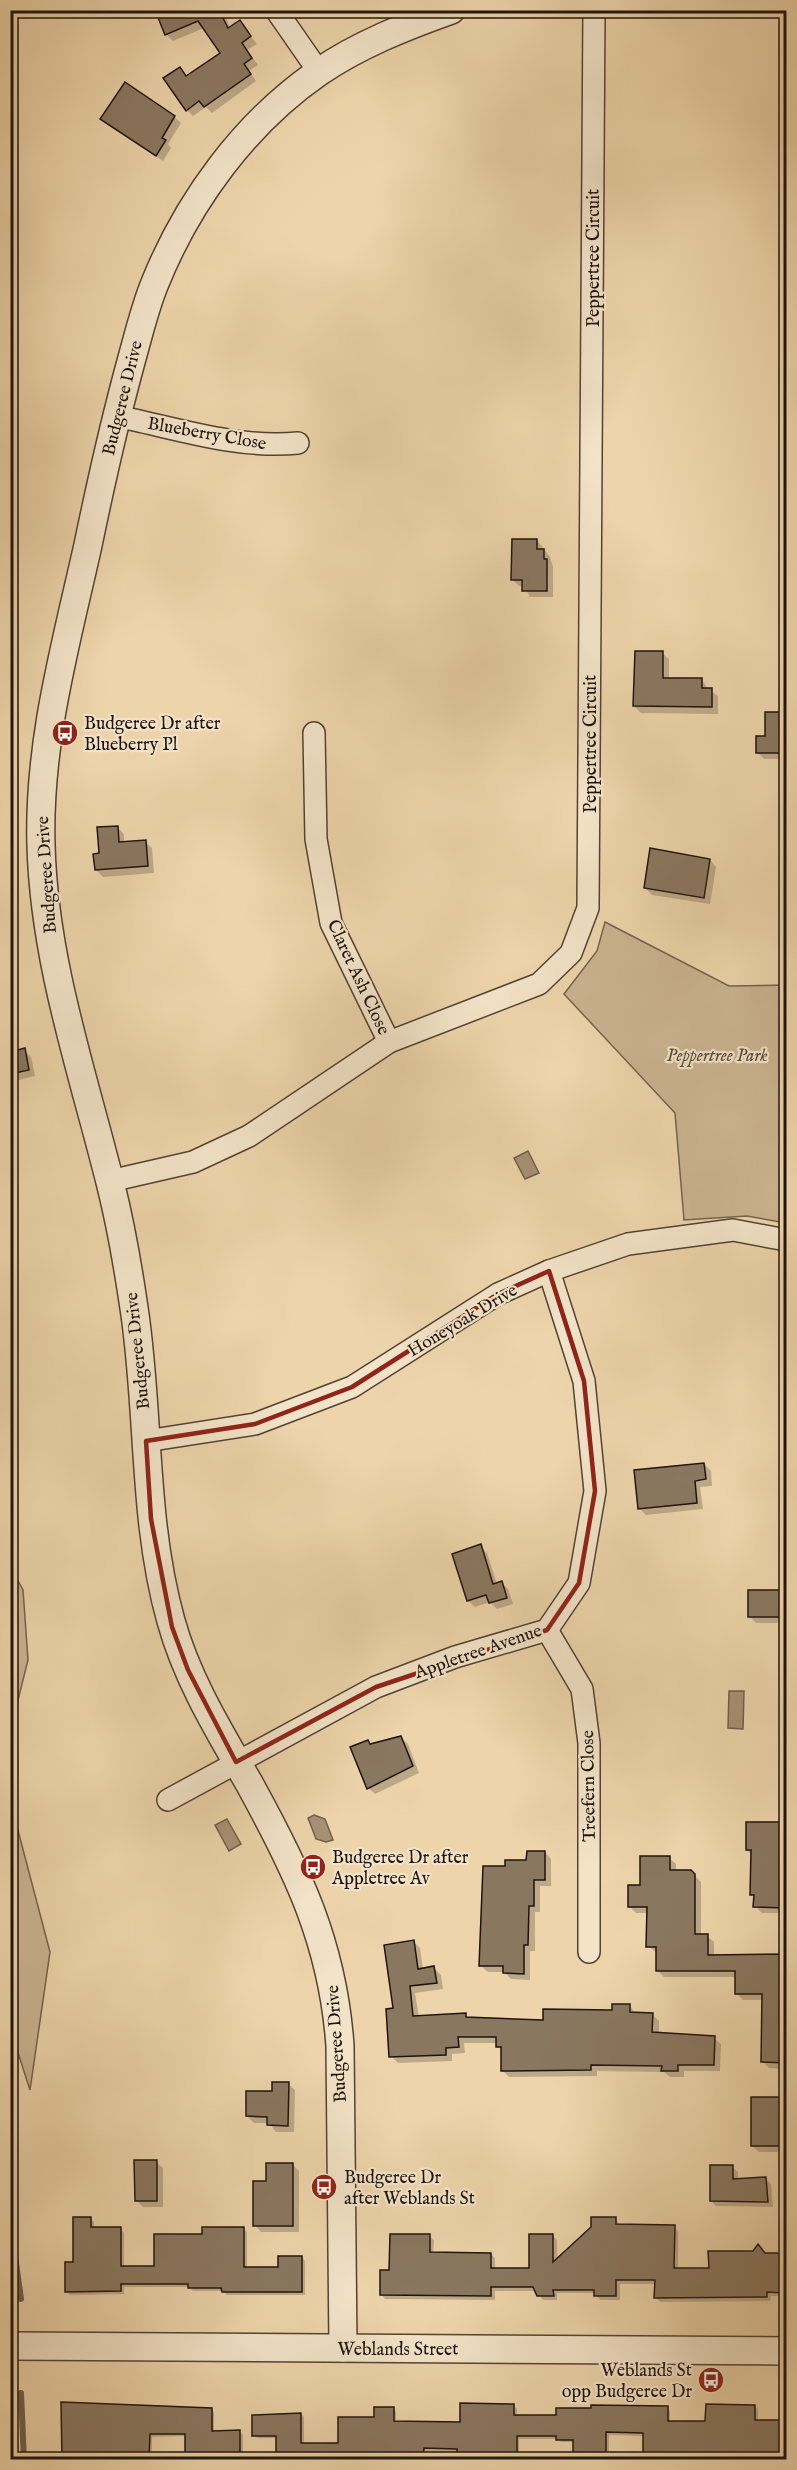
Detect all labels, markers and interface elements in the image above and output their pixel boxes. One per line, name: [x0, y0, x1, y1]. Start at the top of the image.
street label: Peppertree Circuit: [583, 189, 606, 327]
street label: Budgeree Drive: [98, 338, 149, 458]
street label: Blueberry Close: [146, 413, 268, 456]
street label: Peppertree Circuit: [580, 675, 603, 813]
place label: Budgeree Dr after Blueberry Pl: [84, 713, 221, 757]
bus stop icon: Budgeree Dr after Blueberry Pl: [50, 718, 80, 748]
street label: Budgeree Drive: [32, 815, 63, 934]
street label: Claret Ash Close: [321, 916, 394, 1039]
park label: Peppertree Park: [666, 1045, 768, 1068]
street label: Honeyoak Drive: [404, 1279, 522, 1363]
street label: Budgeree Drive: [121, 1291, 156, 1411]
street label: Appletree Avenue: [411, 1620, 545, 1685]
street label: Treefern Close: [577, 1730, 602, 1842]
place label: Budgeree Dr after Appletree Av: [331, 1847, 469, 1891]
bus stop icon: Budgeree Dr after Appletree Av: [298, 1852, 328, 1882]
street label: Budgeree Drive: [322, 1984, 353, 2103]
place label: Budgeree Dr after Weblands St: [344, 2167, 475, 2211]
bus stop icon: Budgeree Dr after Weblands St: [309, 2172, 339, 2202]
street label: Weblands Street: [338, 2339, 458, 2362]
place label: Weblands St opp Budgeree Dr: [562, 2360, 692, 2404]
bus stop icon: Weblands St opp Budgeree Dr: [696, 2365, 726, 2395]

